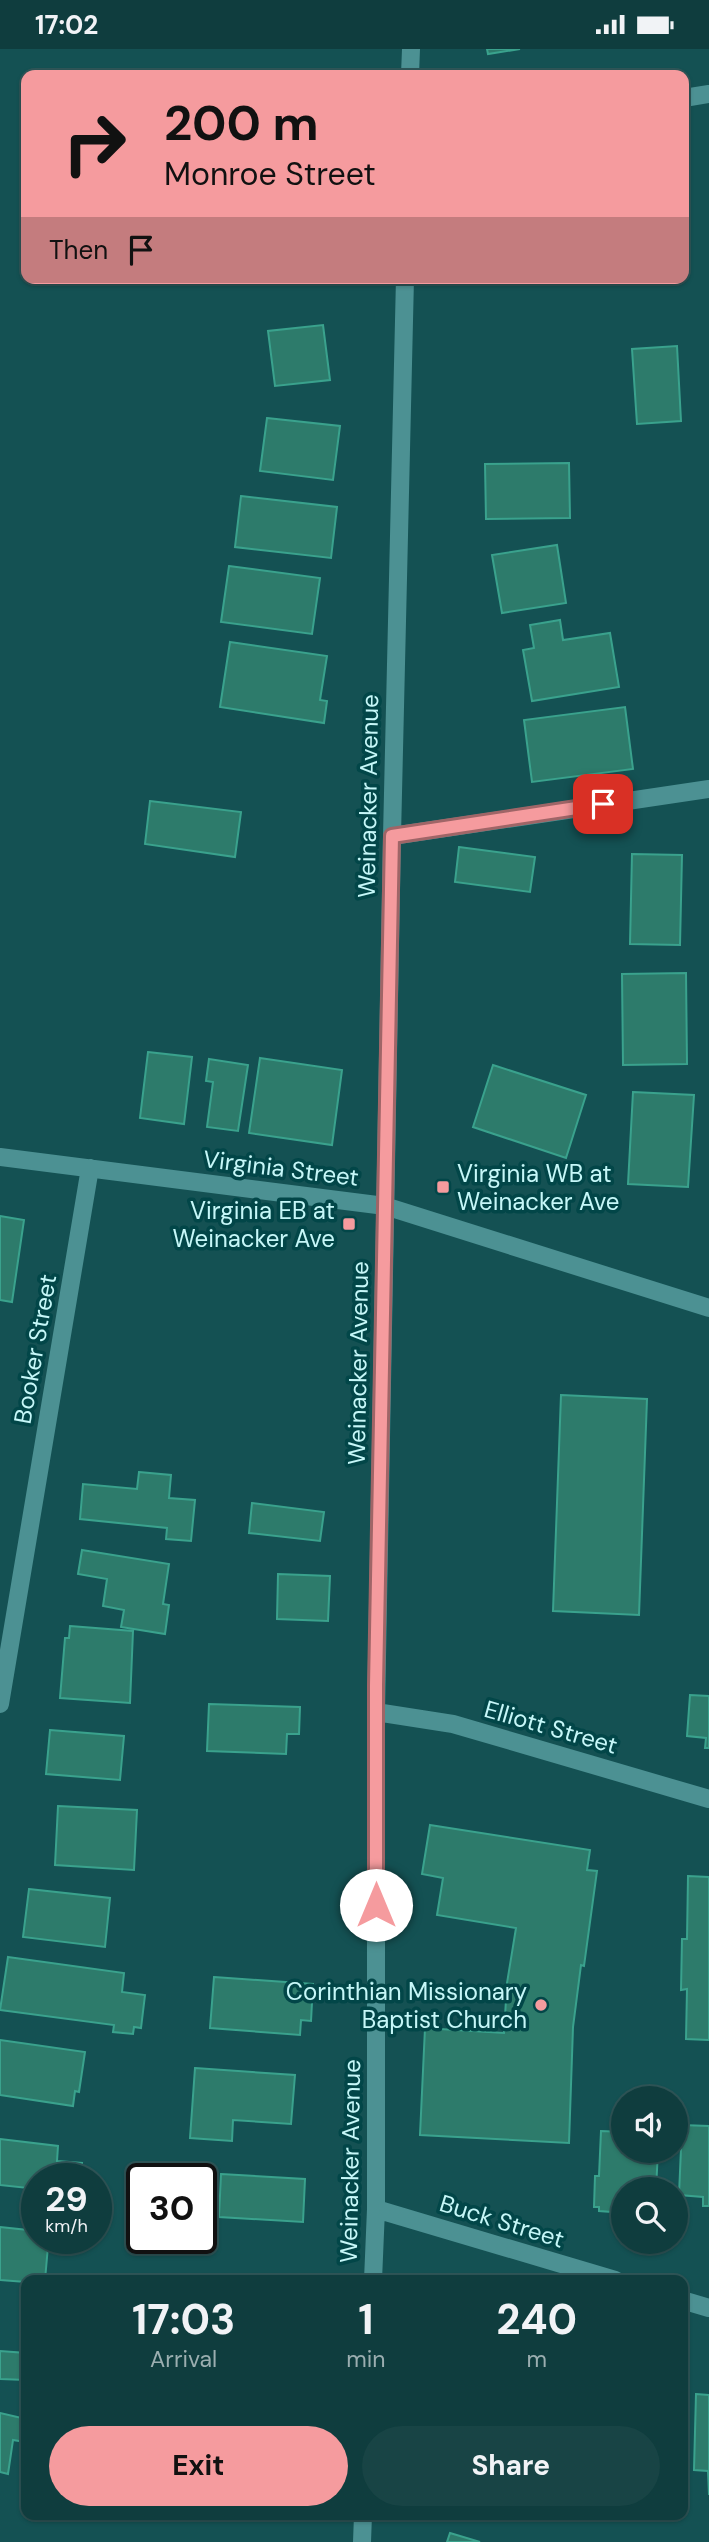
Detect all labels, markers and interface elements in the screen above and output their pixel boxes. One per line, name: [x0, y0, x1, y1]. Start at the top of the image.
text: 17:02: [35, 8, 98, 42]
text: 200 m: [164, 91, 319, 155]
icon: right: [49, 98, 140, 189]
text: Monroe Street: [164, 153, 376, 195]
icon: arrive: [122, 231, 160, 269]
text: Then: [49, 233, 108, 267]
street label: Weinacker Avenue: [351, 694, 385, 898]
pin: [573, 774, 633, 834]
icon: arrive: [584, 785, 622, 823]
street label: Virginia Street: [201, 1143, 361, 1193]
place label: Virginia WB at Weinacker Ave: [457, 1158, 619, 1217]
marker: Virginia WB at Weinacker Ave: [435, 1179, 451, 1195]
place label: Virginia EB at Weinacker Ave: [173, 1195, 335, 1254]
marker: Virginia EB at Weinacker Ave: [341, 1216, 357, 1232]
street label: Weinacker Avenue: [341, 1261, 375, 1465]
street label: Booker Street: [7, 1272, 63, 1426]
street label: Elliott Street: [481, 1693, 621, 1761]
position arrow: [339, 1868, 413, 1942]
place label: Corinthian Missionary Baptist Church: [286, 1976, 527, 2035]
marker: Corinthian Missionary Baptist Church: [533, 1997, 549, 2013]
street label: Weinacker Avenue: [333, 2059, 367, 2263]
map controls: [611, 2086, 688, 2254]
button: sound: [611, 2086, 688, 2163]
speed limit sign: 30: [126, 2163, 217, 2254]
text: 29: [45, 2176, 88, 2222]
button: search: [611, 2177, 688, 2254]
street label: Buck Street: [436, 2187, 568, 2255]
text: km/h: [45, 2214, 88, 2238]
text: 17:03: [132, 2292, 235, 2347]
text: 1: [358, 2292, 373, 2347]
text: 240: [496, 2292, 577, 2347]
text: Arrival: [150, 2344, 217, 2374]
text: min: [346, 2344, 385, 2374]
text: m: [526, 2344, 547, 2374]
button: Exit: [49, 2426, 348, 2506]
button: Share: [362, 2426, 660, 2506]

